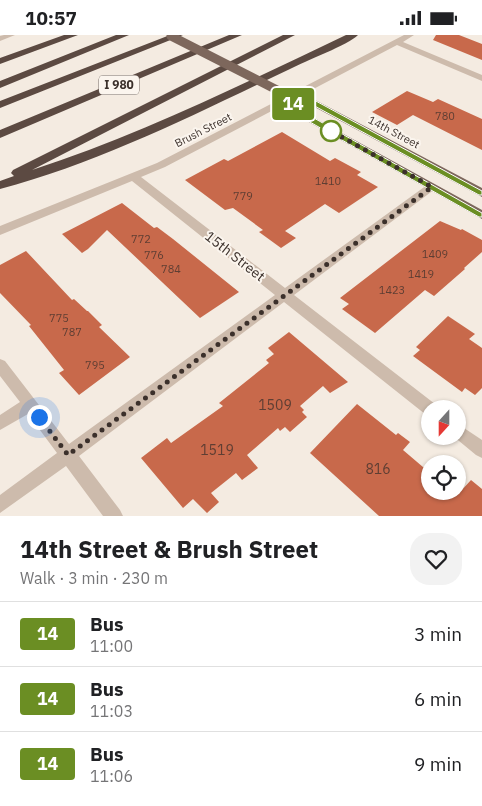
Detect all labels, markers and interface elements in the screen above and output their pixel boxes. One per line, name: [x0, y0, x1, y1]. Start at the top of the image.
text: 10:57: [25, 6, 77, 30]
road number: I 980: [99, 75, 139, 95]
line badge: 14: [270, 88, 316, 120]
text: 14: [282, 92, 304, 115]
house number: 780: [435, 109, 455, 123]
street label: Brush Street: [172, 110, 234, 150]
street label: 14th Street: [366, 113, 422, 151]
unlabelled marker: [320, 120, 342, 142]
house number: 1410: [315, 174, 341, 188]
house number: 779: [233, 189, 253, 203]
street label: 15th Street: [201, 227, 269, 285]
house number: 772: [131, 232, 151, 246]
house number: 1409: [422, 247, 448, 261]
house number: 776: [144, 248, 164, 262]
house number: 784: [161, 262, 181, 276]
house number: 1419: [408, 267, 434, 281]
house number: 1423: [379, 283, 405, 297]
house number: 775: [49, 311, 69, 325]
house number: 787: [62, 325, 82, 339]
house number: 795: [85, 358, 105, 372]
house number: 1509: [258, 396, 292, 414]
north arrow: [421, 400, 466, 445]
map controls: [421, 400, 466, 500]
your location: [27, 405, 52, 430]
house number: 1519: [200, 441, 234, 459]
button: locate: [421, 455, 466, 500]
house number: 816: [365, 460, 391, 478]
text: 14th Street & Brush Street: [20, 533, 318, 565]
button: heart: [410, 533, 462, 585]
text: Walk · 3 min · 230 m: [20, 568, 168, 588]
text: Bus: [90, 612, 124, 636]
text: 14: [37, 622, 58, 645]
text: 3 min: [414, 622, 462, 646]
text: 11:00: [90, 636, 133, 656]
text: Bus: [90, 677, 124, 701]
text: 14: [37, 687, 58, 710]
text: 6 min: [414, 687, 462, 711]
text: 11:03: [90, 701, 133, 721]
text: Bus: [90, 742, 124, 766]
text: 14: [37, 752, 58, 775]
text: 9 min: [414, 752, 462, 776]
text: 11:06: [90, 766, 133, 786]

